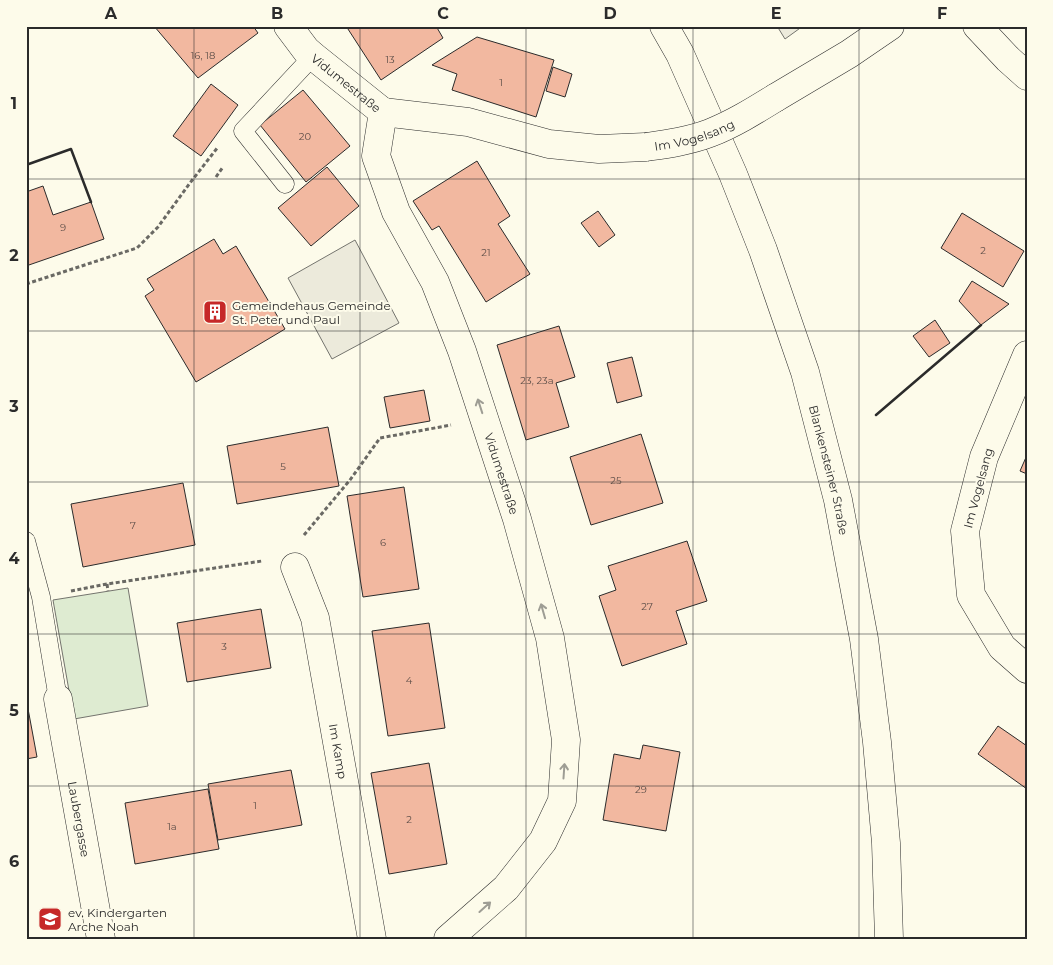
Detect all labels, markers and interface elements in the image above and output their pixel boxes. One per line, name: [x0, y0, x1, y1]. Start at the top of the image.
text: A: [104, 4, 118, 23]
text: B: [271, 4, 283, 23]
text: C: [437, 4, 449, 23]
text: D: [603, 4, 617, 23]
text: E: [771, 4, 781, 23]
text: F: [937, 4, 947, 23]
house number: 16, 18: [191, 49, 215, 62]
street label: Vidumestraße: [309, 50, 384, 115]
house number: 13: [385, 53, 395, 66]
house number: 1: [499, 76, 503, 89]
text: 1: [11, 94, 17, 113]
street label: Im Vogelsang: [653, 116, 737, 153]
house number: 20: [299, 130, 312, 143]
house number: 9: [60, 221, 66, 234]
house number: 2: [980, 244, 986, 257]
text: 2: [9, 246, 19, 265]
house number: 21: [481, 246, 491, 259]
place label: Gemeindehaus Gemeinde St. Peter und Paul: [232, 298, 391, 327]
building icon: Gemeindehaus Gemeinde St. Peter und Paul: [202, 299, 228, 325]
house number: 23, 23a: [520, 374, 554, 387]
text: 3: [8, 397, 19, 416]
one-way arrow: [474, 398, 484, 414]
street label: Blankensteiner Straße: [806, 403, 852, 536]
street label: Vidumestraße: [482, 431, 522, 516]
street label: Im Vogelsang: [960, 446, 996, 530]
house number: 5: [280, 460, 286, 473]
house number: 25: [610, 474, 622, 487]
house number: 7: [130, 519, 136, 532]
house number: 6: [380, 536, 386, 549]
text: 4: [8, 549, 20, 568]
house number: 27: [641, 600, 653, 613]
one-way arrow: [537, 604, 547, 620]
house number: 3: [221, 640, 227, 653]
house number: 4: [406, 674, 413, 687]
text: 5: [9, 701, 19, 720]
street label: Im Kamp: [326, 722, 351, 780]
one-way arrow: [559, 764, 569, 780]
street label: Laubergasse: [65, 780, 94, 858]
house number: 29: [635, 783, 647, 796]
house number: 1: [253, 799, 257, 812]
house number: 2: [406, 813, 412, 826]
house number: 1a: [167, 820, 177, 833]
text: 6: [9, 852, 19, 871]
one-way arrow: [478, 901, 491, 913]
place label: ev. Kindergarten Arche Noah: [68, 905, 167, 934]
school or university icon: ev. Kindergarten Arche Noah: [37, 906, 63, 932]

